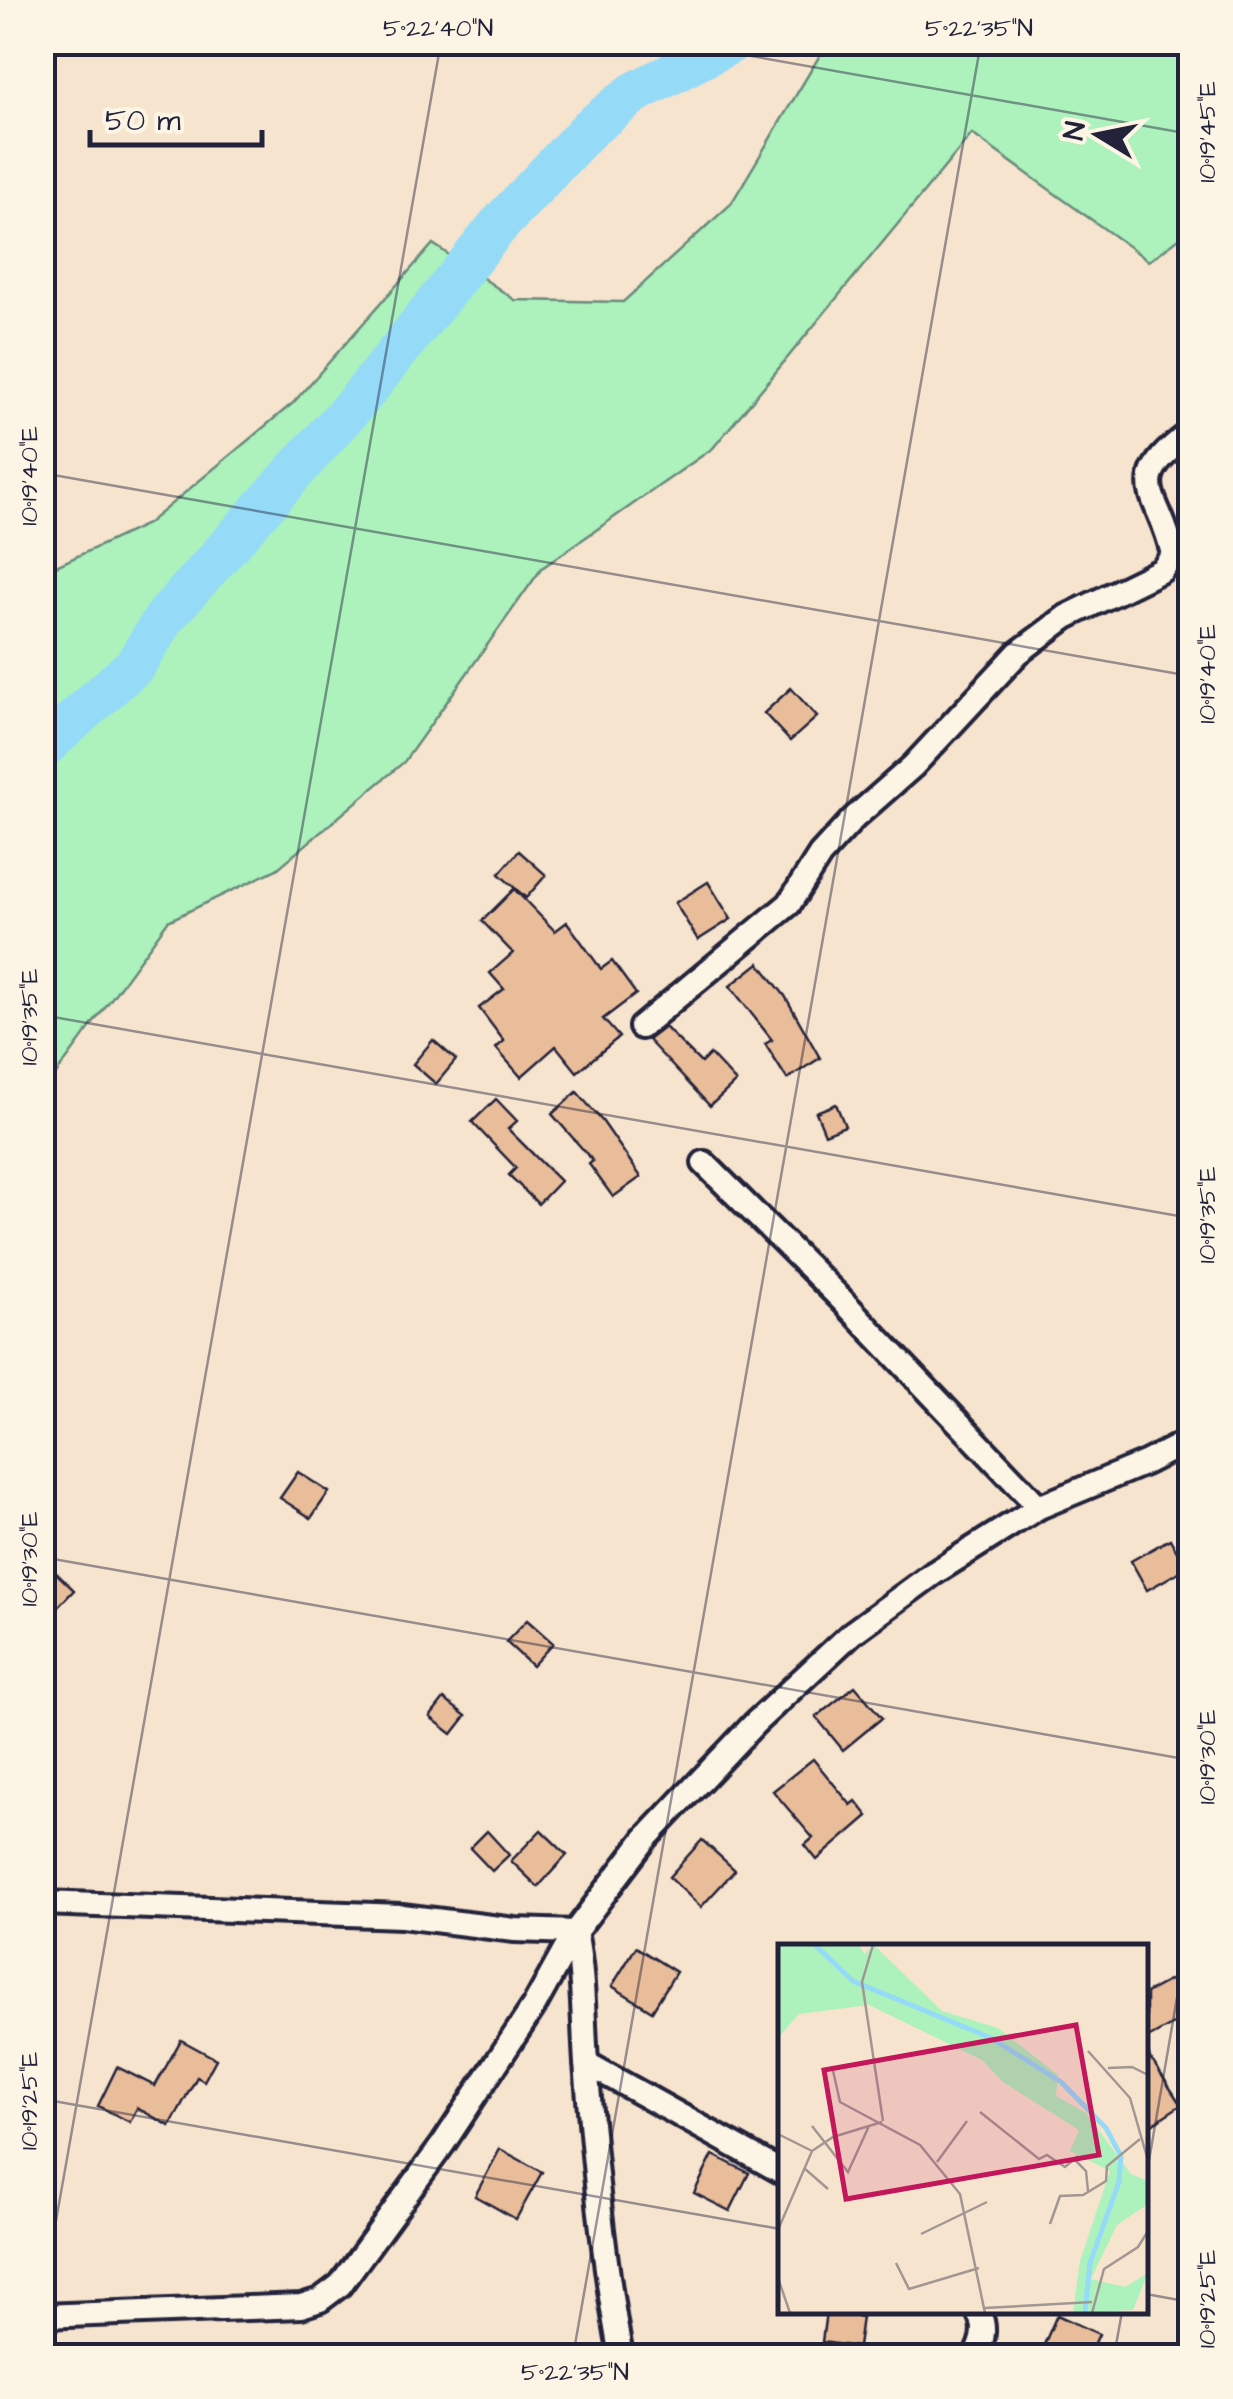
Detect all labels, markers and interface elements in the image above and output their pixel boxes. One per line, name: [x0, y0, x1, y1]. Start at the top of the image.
text: 5°22'40"N: [383, 11, 493, 46]
text: 5°22'35"N: [925, 11, 1033, 46]
text: 10°19'45"E: [1190, 81, 1225, 183]
scale bar: [90, 85, 262, 147]
north arrow: [1048, 85, 1148, 185]
text: 50 m: [105, 100, 181, 142]
text: N: [1054, 118, 1096, 143]
text: 10°19'40"E: [12, 426, 47, 526]
text: 10°19'40"E: [1190, 624, 1225, 724]
text: 10°19'35"E: [12, 968, 47, 1066]
text: 10°19'35"E: [1190, 1166, 1225, 1264]
text: 10°19'30"E: [12, 1511, 47, 1607]
text: 10°19'30"E: [1190, 1709, 1225, 1805]
inset map: [778, 1944, 1148, 2314]
text: 10°19'25"E: [12, 2051, 47, 2150]
text: 10°19'25"E: [1190, 2249, 1225, 2348]
text: 5°22'35"N: [521, 2355, 629, 2390]

